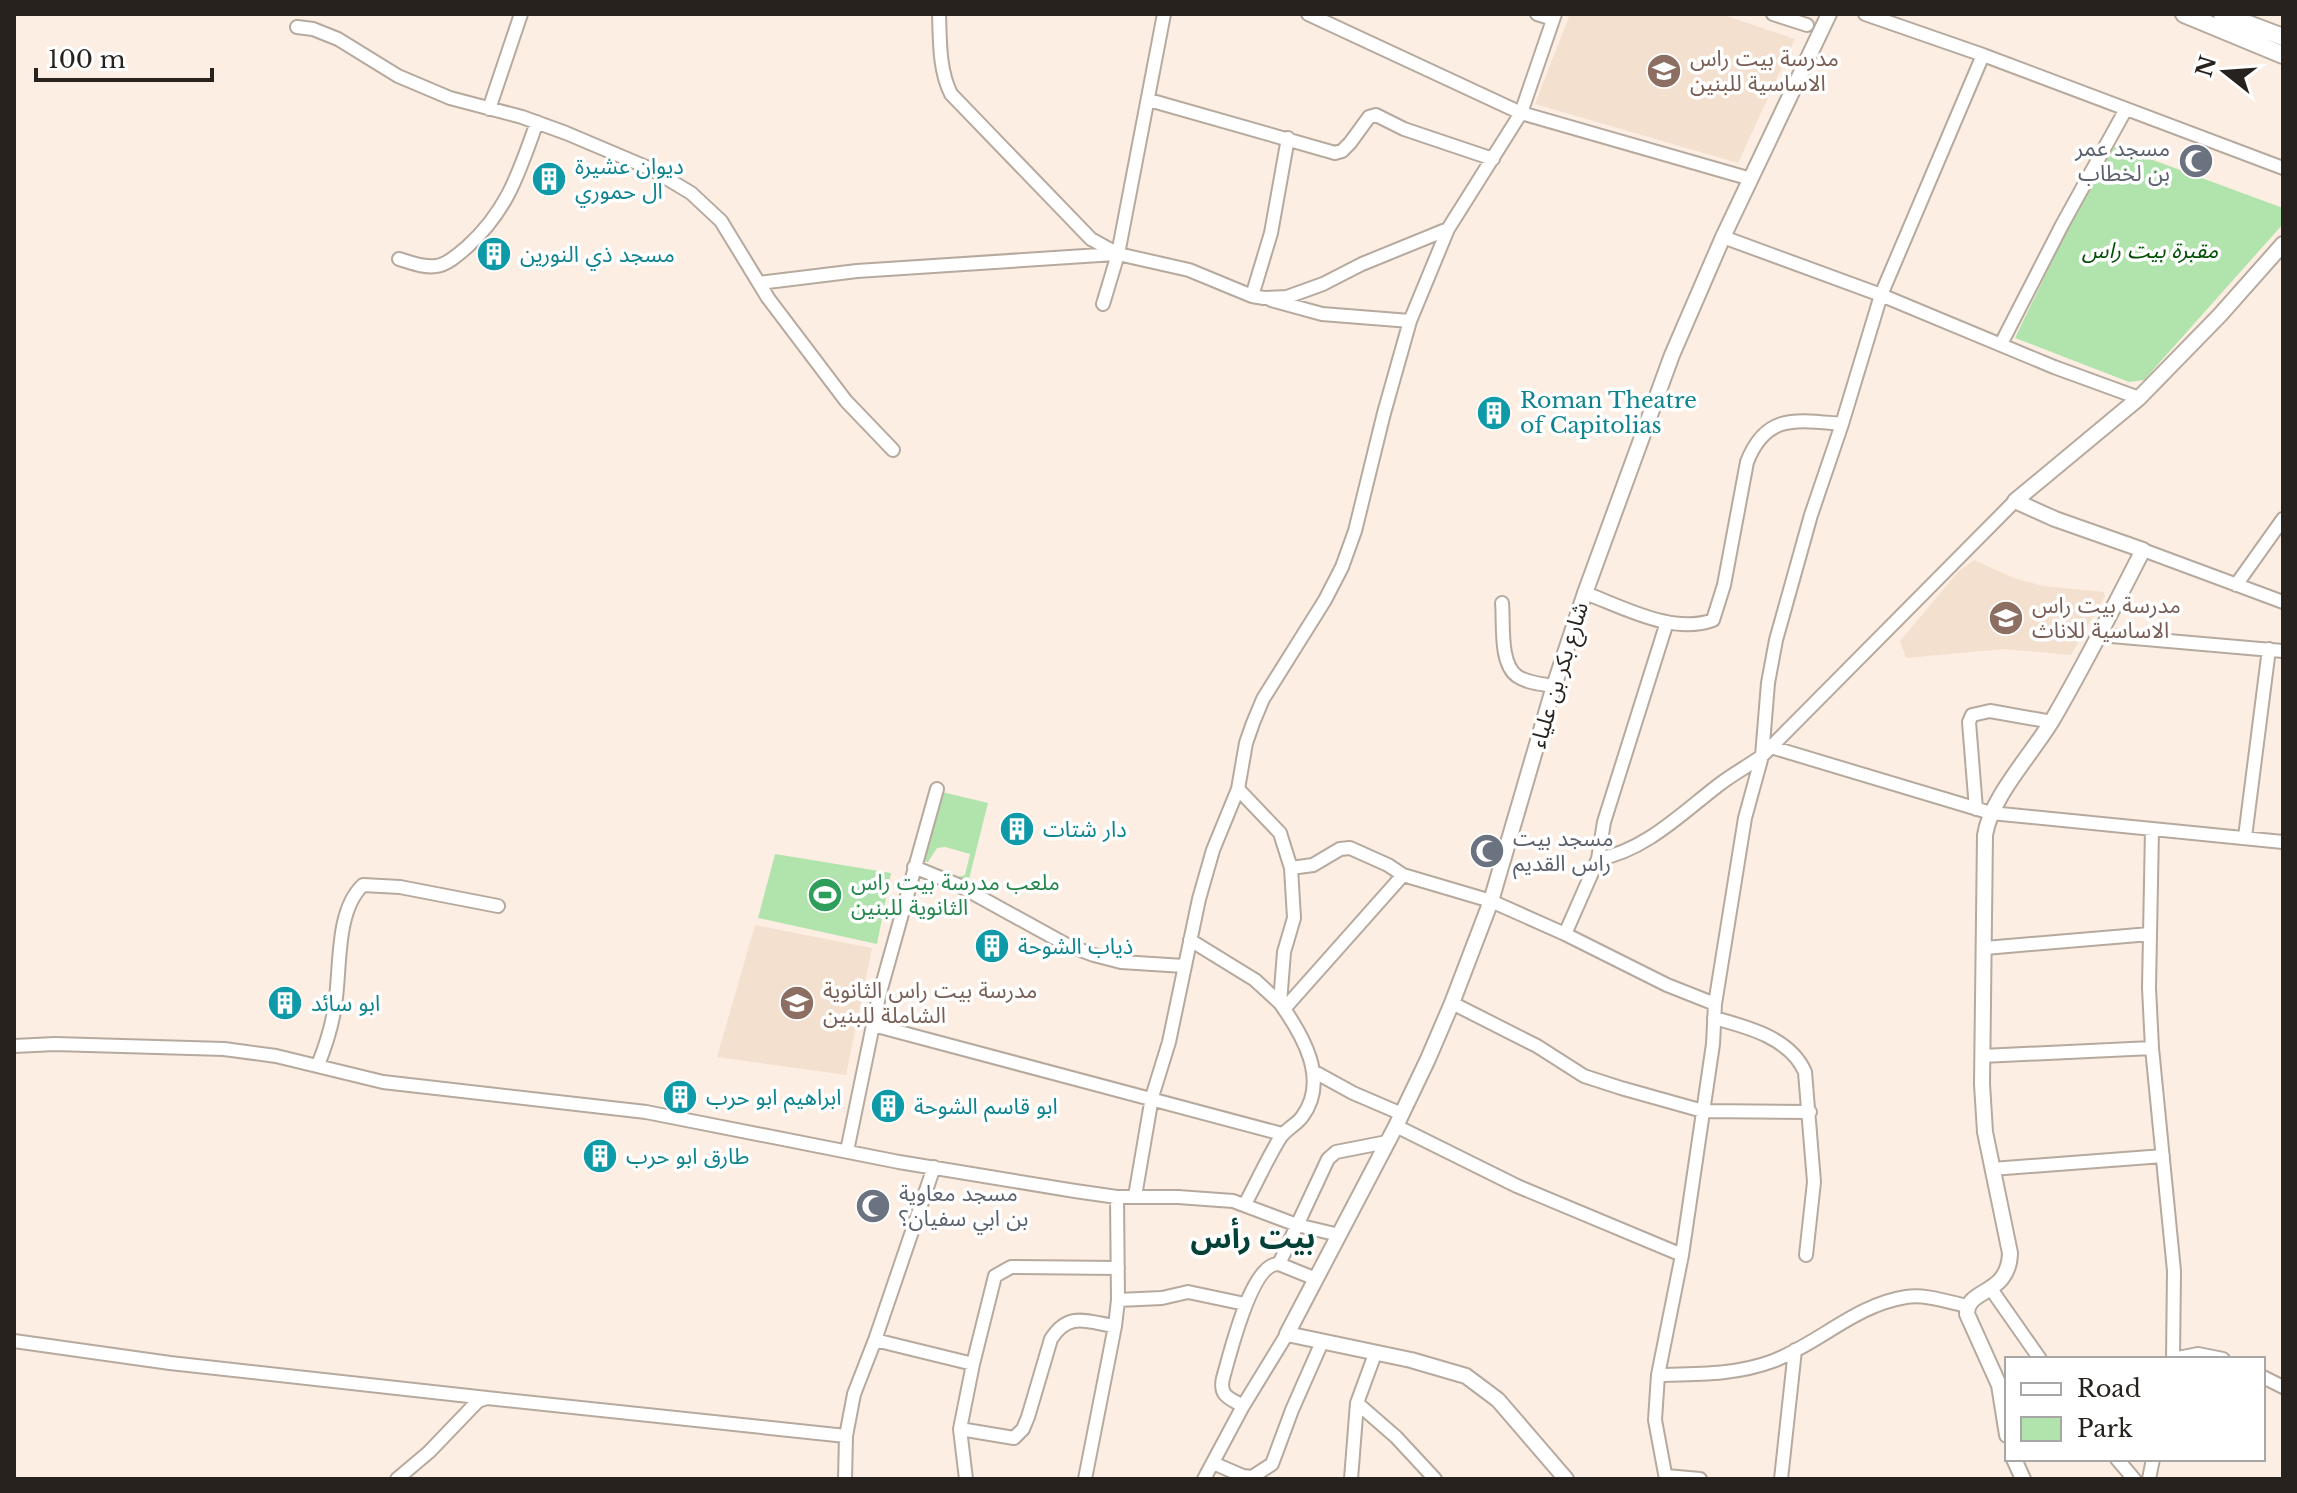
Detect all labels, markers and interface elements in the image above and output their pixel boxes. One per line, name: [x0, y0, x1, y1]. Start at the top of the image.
scale bar: [36, 32, 212, 82]
north arrow: [2185, 32, 2265, 112]
text: 100 m: [48, 45, 126, 74]
place label: مدرسة بيت راس الاساسية للبنين: [1690, 45, 1839, 97]
school or university icon: مدرسة بيت راس الاساسية للبنين: [1645, 52, 1683, 90]
text: N: [2190, 52, 2222, 80]
place label: مسجد عمر بن لخطاب: [2074, 135, 2170, 187]
mosque icon: مسجد عمر بن لخطاب: [2177, 142, 2215, 180]
place label: ديوان عشيرة ال حموري: [575, 153, 684, 208]
building icon: ديوان عشيرة ال حموري: [530, 160, 568, 198]
building icon: مسجد ذي النورين: [475, 235, 513, 273]
park label: مقبرة بيت راس: [2082, 237, 2219, 264]
place label: مسجد ذي النورين: [520, 241, 675, 271]
place label: Roman Theatre of Capitolias: [1520, 387, 1697, 439]
building icon: Roman Theatre of Capitolias: [1475, 394, 1513, 432]
place label: مدرسة بيت راس الاساسية للاناث: [2032, 592, 2181, 644]
street label: شارع بكر بن علياء: [1524, 599, 1597, 752]
school or university icon: مدرسة بيت راس الاساسية للاناث: [1987, 599, 2025, 637]
building icon: دار شتات: [998, 810, 1036, 848]
place label: دار شتات: [1043, 816, 1127, 843]
place label: مسجد بيت راس القديم: [1513, 825, 1613, 880]
mosque icon: مسجد بيت راس القديم: [1468, 832, 1506, 870]
place label: ملعب مدرسة بيت راس الثانوية للبنين: [851, 869, 1060, 921]
sports icon: ملعب مدرسة بيت راس الثانوية للبنين: [806, 876, 844, 914]
building icon: ذياب الشوحة: [973, 927, 1011, 965]
place label: ذياب الشوحة: [1018, 933, 1133, 960]
place label: مدرسة بيت راس الثانوية الشاملة للبنين: [823, 977, 1037, 1029]
building icon: ابو سائد: [266, 984, 304, 1022]
school or university icon: مدرسة بيت راس الثانوية الشاملة للبنين: [778, 984, 816, 1022]
place label: ابو سائد: [311, 990, 380, 1017]
building icon: ابراهيم ابو حرب: [661, 1078, 699, 1116]
place label: ابراهيم ابو حرب: [706, 1084, 841, 1114]
building icon: ابو قاسم الشوحة: [869, 1087, 907, 1125]
place label: ابو قاسم الشوحة: [914, 1093, 1058, 1123]
building icon: طارق ابو حرب: [581, 1137, 619, 1175]
place label: طارق ابو حرب: [626, 1143, 749, 1170]
place label: مسجد معاوية بن ابي سفيان؟: [899, 1180, 1028, 1235]
mosque icon: مسجد معاوية بن ابي سفيان؟: [854, 1187, 892, 1225]
district label: بيت رأس: [1191, 1217, 1315, 1256]
legend: [2005, 1357, 2265, 1461]
text: Road: [2077, 1374, 2141, 1403]
text: Park: [2077, 1414, 2133, 1443]

